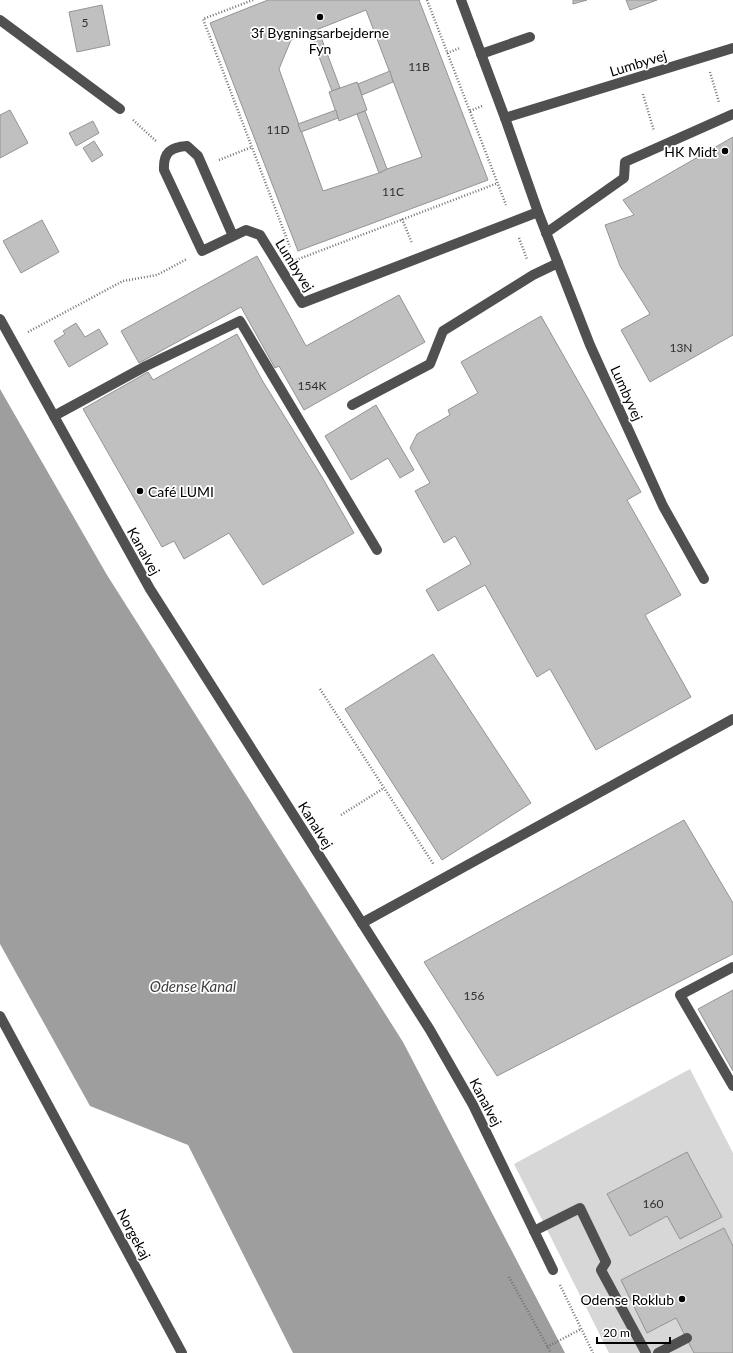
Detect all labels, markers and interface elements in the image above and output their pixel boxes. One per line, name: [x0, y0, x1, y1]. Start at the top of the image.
marker: 3f Bygningsarbejderne Fyn: [315, 12, 325, 22]
house number: 5: [82, 15, 89, 30]
place label: 3f Bygningsarbejderne Fyn: [251, 24, 389, 57]
street label: Lumbyvej: [607, 46, 669, 80]
house number: 11B: [408, 59, 430, 74]
house number: 11D: [266, 122, 290, 137]
place label: HK Midt: [664, 143, 717, 160]
marker: HK Midt: [720, 146, 730, 156]
house number: 11C: [382, 184, 404, 199]
street label: Lumbyvej: [272, 236, 318, 294]
house number: 13N: [669, 340, 693, 355]
street label: Lumbyvej: [607, 363, 647, 423]
house number: 154K: [298, 378, 326, 393]
place label: Café LUMI: [148, 483, 214, 500]
marker: Café LUMI: [135, 486, 145, 496]
street label: Kanalvej: [124, 524, 164, 578]
street label: Kanalvej: [295, 798, 337, 852]
water label: Odense Kanal: [150, 977, 237, 995]
house number: 156: [464, 988, 484, 1003]
street label: Kanalvej: [466, 1075, 506, 1129]
house number: 160: [643, 1196, 663, 1211]
street label: Norgekaj: [114, 1206, 154, 1262]
place label: Odense Roklub: [580, 1291, 674, 1308]
marker: Odense Roklub: [677, 1294, 687, 1304]
scale bar: [597, 1319, 670, 1345]
text: 20 m: [603, 1325, 630, 1340]

